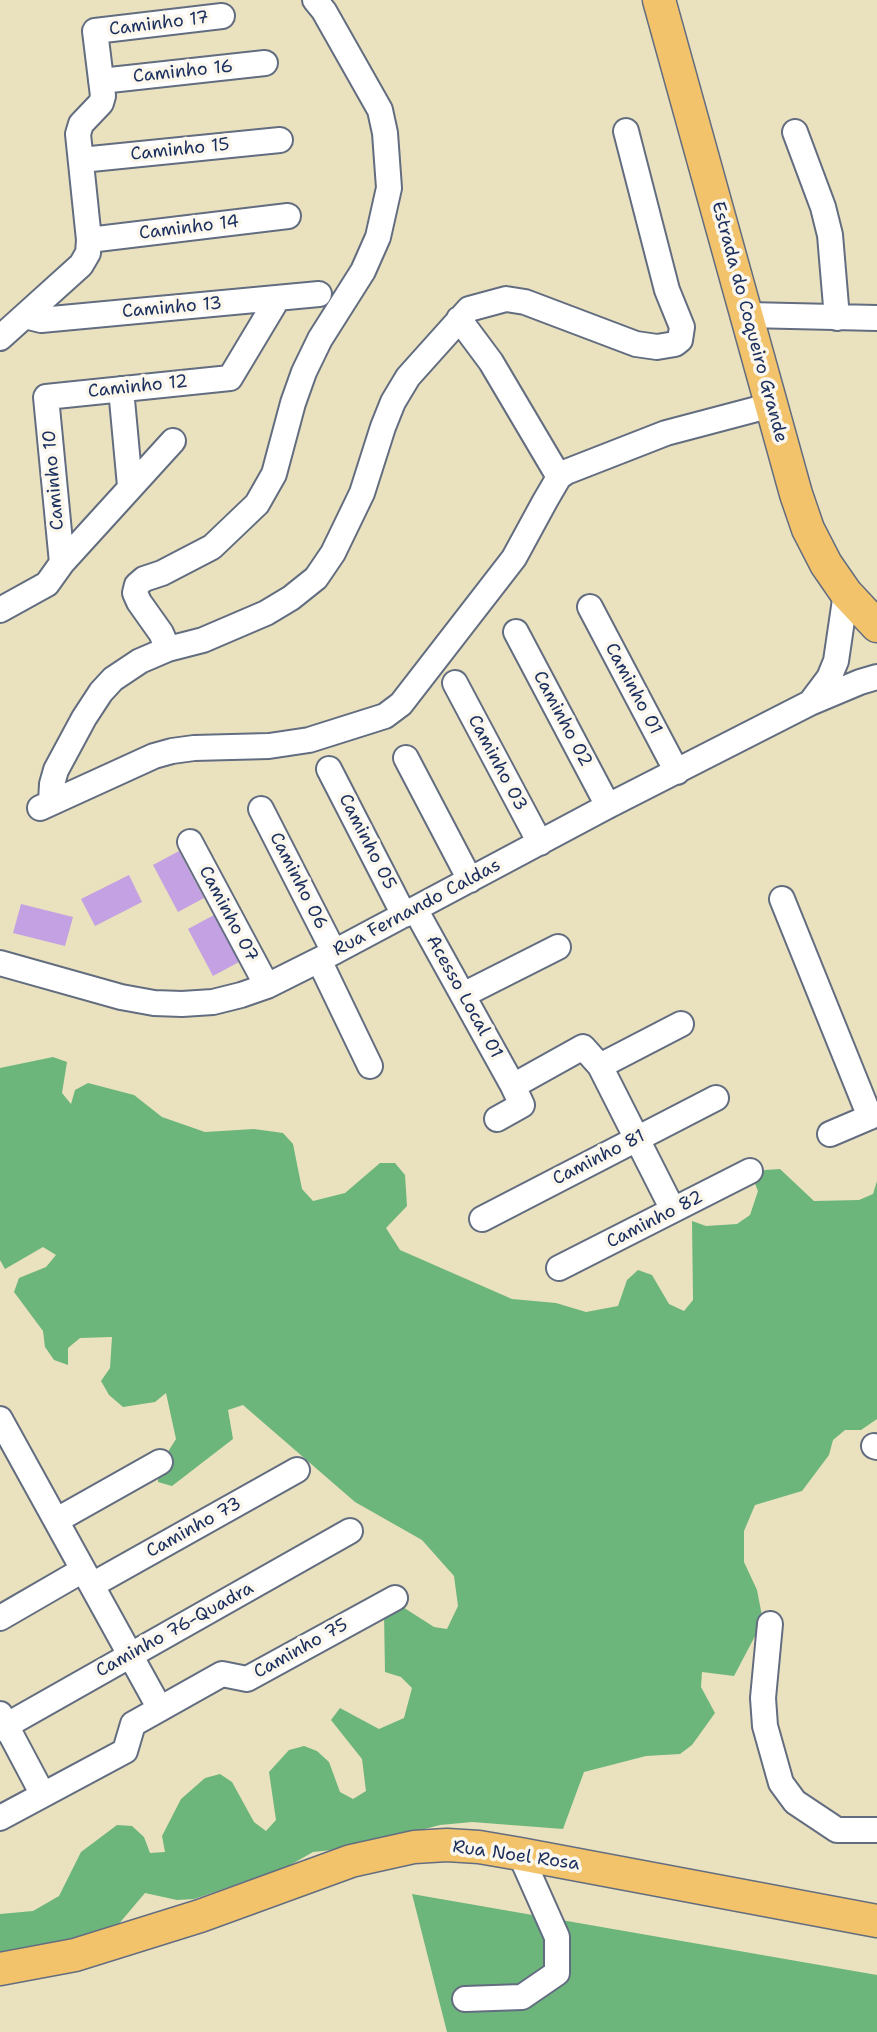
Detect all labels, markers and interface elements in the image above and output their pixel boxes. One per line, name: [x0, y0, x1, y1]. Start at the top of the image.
street label: Caminho 17: [108, 7, 210, 41]
street label: Caminho 16: [132, 56, 234, 88]
street label: Caminho 15: [129, 134, 231, 166]
street label: Estrada do Coqueiro Grande: [706, 199, 792, 445]
street label: Caminho 14: [138, 211, 240, 245]
street label: Caminho 13: [121, 293, 223, 323]
street label: Caminho 12: [87, 371, 189, 403]
street label: Caminho 10: [39, 429, 69, 531]
street label: Caminho 01: [600, 639, 666, 739]
street label: Caminho 02: [528, 667, 596, 771]
street label: Caminho 03: [463, 711, 531, 815]
street label: Caminho 05: [334, 791, 400, 893]
street label: Caminho 06: [264, 829, 332, 933]
street label: Rua Fernando Caldas: [330, 855, 504, 961]
street label: Caminho 07: [194, 862, 262, 966]
street label: Acesso Local 01: [421, 932, 507, 1062]
street label: Caminho 81: [549, 1126, 649, 1190]
street label: Caminho 82: [603, 1186, 707, 1254]
street label: Caminho 73: [143, 1493, 245, 1563]
street label: Caminho 76-Quadra: [92, 1578, 258, 1682]
street label: Caminho 75: [250, 1614, 352, 1684]
street label: Rua Noel Rosa: [451, 1836, 581, 1876]

